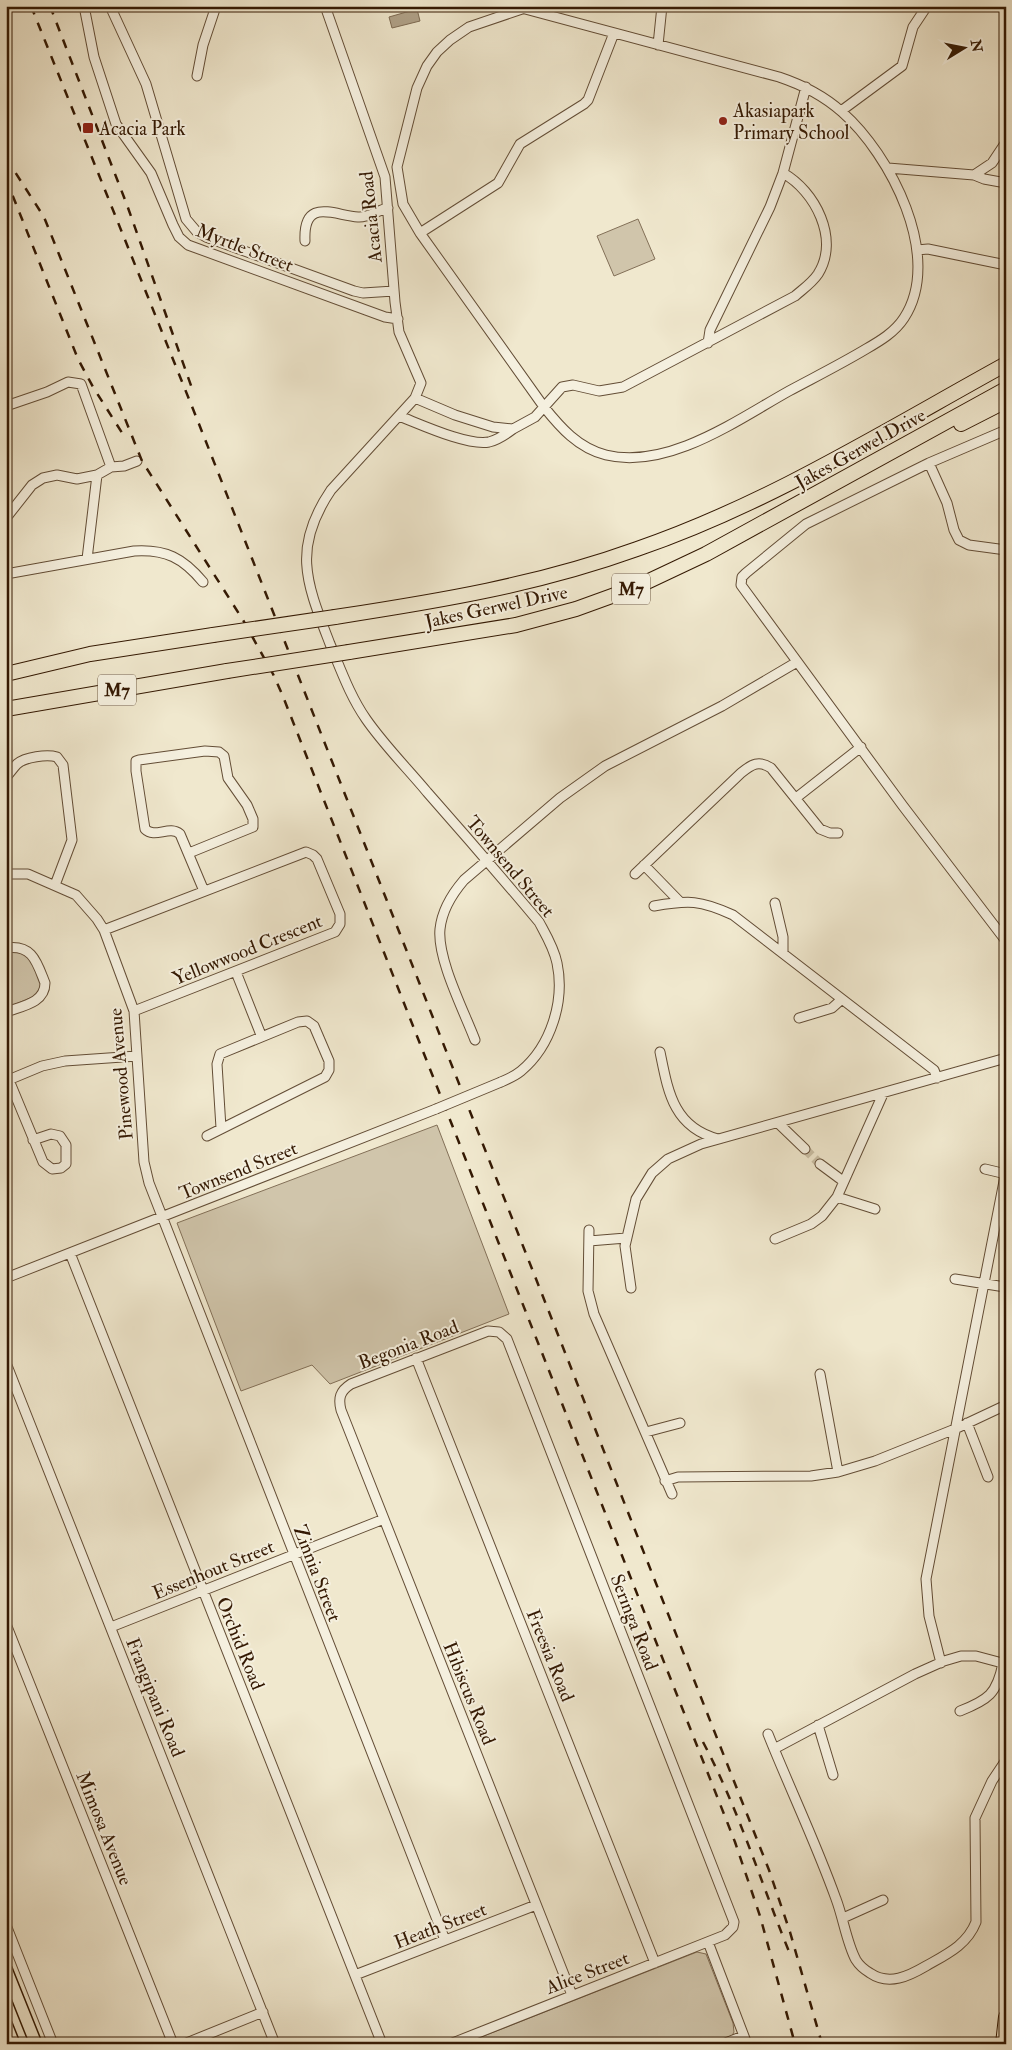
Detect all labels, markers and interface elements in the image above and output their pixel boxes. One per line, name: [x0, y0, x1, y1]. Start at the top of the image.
north arrow: [940, 22, 990, 72]
text: N: [967, 37, 986, 54]
place label: Akasiapark Primary School: [732, 99, 849, 145]
marker: Akasiapark Primary School: [717, 115, 729, 127]
place label: Acacia Park: [98, 117, 186, 141]
marker: Acacia Park: [81, 121, 95, 135]
street label: Acacia Road: [354, 169, 388, 265]
street label: Myrtle Street: [193, 218, 297, 277]
street label: Jakes Gerwel Drive: [790, 403, 930, 495]
road number: M7: [612, 574, 650, 604]
street label: Jakes Gerwel Drive: [422, 580, 570, 634]
road number: M7: [98, 674, 136, 706]
street label: Townsend Street: [461, 811, 560, 922]
street label: Yellowwood Crescent: [169, 909, 326, 991]
street label: Pinewood Avenue: [103, 1007, 139, 1141]
street label: Townsend Street: [176, 1136, 301, 1206]
street label: Begonia Road: [355, 1315, 462, 1375]
street label: Zinnia Street: [288, 1522, 346, 1625]
street label: Essenhout Street: [149, 1535, 278, 1605]
street label: Seringa Road: [605, 1571, 664, 1675]
street label: Orchid Road: [211, 1593, 270, 1694]
street label: Freesia Road: [521, 1606, 580, 1706]
street label: Frangipani Road: [119, 1634, 190, 1761]
street label: Hibiscus Road: [438, 1638, 501, 1749]
street label: Mimosa Avenue: [70, 1768, 138, 1889]
street label: Heath Street: [391, 1897, 490, 1955]
street label: Alice Street: [541, 1946, 632, 2000]

